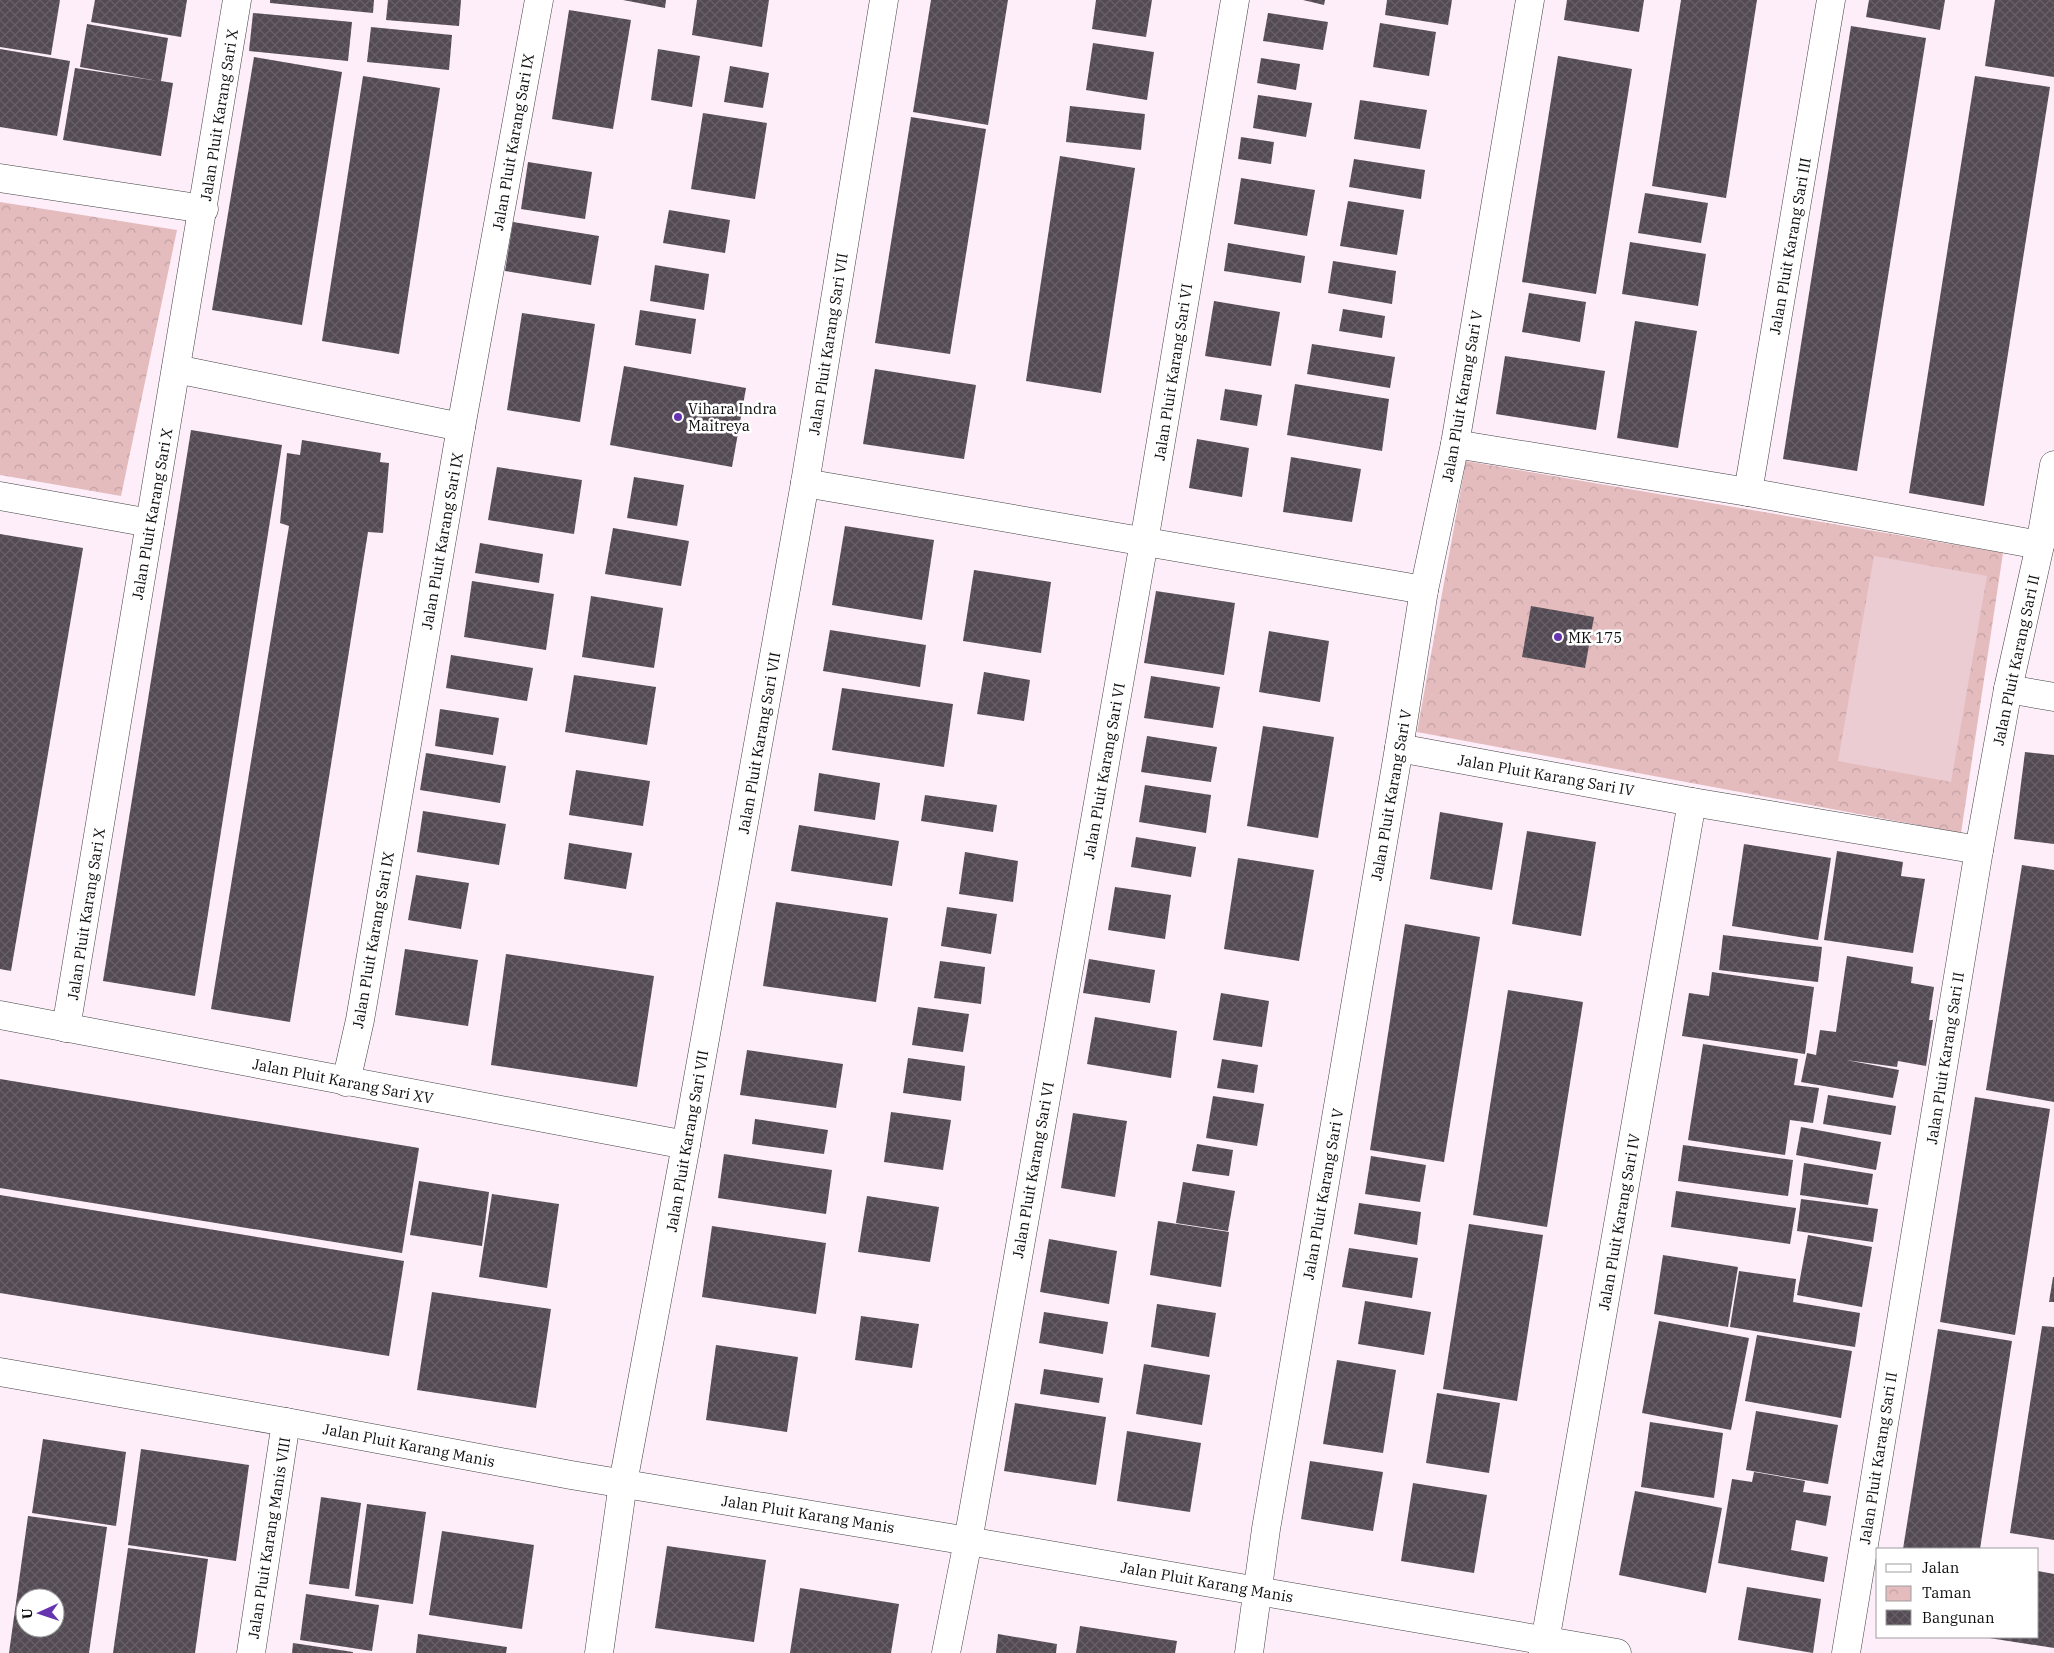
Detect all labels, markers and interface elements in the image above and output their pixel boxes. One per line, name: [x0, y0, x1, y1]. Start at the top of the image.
street label: Jalan Pluit Karang Sari X: [196, 28, 242, 202]
street label: Jalan Pluit Karang Sari IX: [488, 52, 538, 232]
street label: Jalan Pluit Karang Sari III: [1765, 156, 1815, 336]
street label: Jalan Pluit Karang Sari VII: [804, 252, 852, 436]
street label: Jalan Pluit Karang Sari VI: [1150, 282, 1196, 462]
street label: Jalan Pluit Karang Sari V: [1438, 309, 1486, 483]
place label: Vihara Indra Maitreya: [688, 399, 777, 435]
marker: Vihara Indra Maitreya: [672, 411, 684, 423]
street label: Jalan Pluit Karang Sari X: [128, 427, 176, 601]
street label: Jalan Pluit Karang Sari IX: [417, 451, 467, 631]
street label: Jalan Pluit Karang Sari II: [1989, 573, 2043, 747]
place label: MK 175: [1568, 628, 1622, 647]
marker: MK 175: [1552, 631, 1564, 643]
street label: Jalan Pluit Karang Sari VII: [734, 651, 784, 835]
street label: Jalan Pluit Karang Sari VI: [1079, 681, 1129, 861]
street label: Jalan Pluit Karang Sari V: [1367, 708, 1415, 882]
street label: Jalan Pluit Karang Sari IV: [1456, 750, 1636, 800]
street label: Jalan Pluit Karang Sari X: [63, 827, 109, 1001]
street label: Jalan Pluit Karang Sari IX: [348, 850, 398, 1030]
street label: Jalan Pluit Karang Sari II: [1922, 970, 1968, 1146]
street label: Jalan Pluit Karang Sari VII: [662, 1049, 712, 1233]
street label: Jalan Pluit Karang Sari XV: [251, 1054, 435, 1108]
street label: Jalan Pluit Karang Sari VI: [1008, 1080, 1058, 1260]
street label: Jalan Pluit Karang Sari V: [1299, 1107, 1347, 1281]
street label: Jalan Pluit Karang Sari IV: [1594, 1132, 1644, 1312]
street label: Jalan Pluit Karang Sari II: [1855, 1370, 1901, 1546]
street label: Jalan Pluit Karang Manis: [321, 1419, 497, 1471]
street label: Jalan Pluit Karang Manis VIII: [244, 1436, 294, 1640]
street label: Jalan Pluit Karang Manis: [720, 1491, 896, 1537]
legend: [1876, 1548, 2039, 1638]
street label: Jalan Pluit Karang Manis: [1119, 1557, 1295, 1607]
text: Jalan: [1922, 1558, 1960, 1577]
text: Taman: [1922, 1583, 1972, 1602]
north arrow: [15, 1588, 65, 1638]
text: U: [18, 1608, 36, 1620]
text: Bangunan: [1922, 1608, 1995, 1627]

